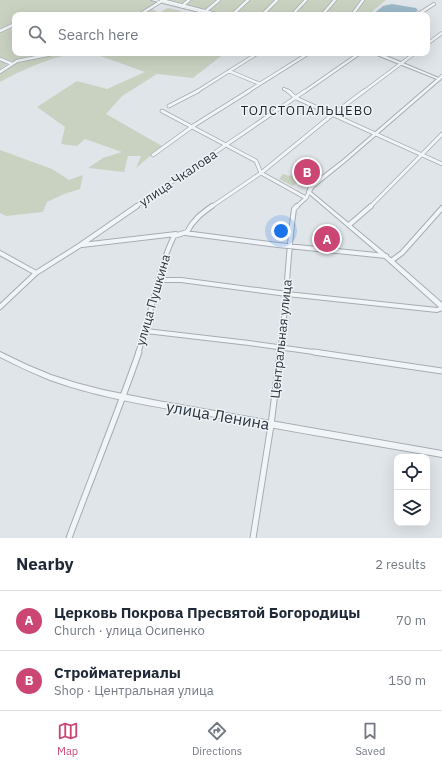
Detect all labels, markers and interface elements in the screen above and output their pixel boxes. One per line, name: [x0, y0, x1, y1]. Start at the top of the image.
search box: [12, 12, 430, 56]
icon: search: [26, 23, 48, 45]
text: Search here: [58, 25, 138, 44]
district label: ТОЛСТОПАЛЬЦЕВО: [241, 102, 373, 119]
street label: улица Чкалова: [136, 146, 220, 210]
pin: B: [294, 157, 320, 187]
your location: [271, 221, 291, 241]
pin: A: [314, 224, 340, 254]
street label: улица Пушкина: [132, 252, 174, 348]
street label: Центральная улица: [266, 279, 296, 399]
street label: улица Ленина: [165, 396, 272, 434]
map controls: [394, 454, 430, 526]
button: locate: [394, 454, 430, 490]
button: layers: [394, 490, 430, 526]
text: Nearby: [16, 553, 74, 575]
text: 2 results: [375, 556, 426, 573]
text: Церковь Покрова Пресвятой Богородицы: [54, 603, 360, 622]
text: A: [25, 612, 33, 629]
text: 70 m: [396, 612, 426, 629]
text: Church · улица Осипенко: [54, 622, 205, 639]
text: Стройматериалы: [54, 663, 181, 682]
text: B: [25, 672, 33, 689]
text: 150 m: [388, 672, 426, 689]
text: Shop · Центральная улица: [54, 682, 214, 699]
tab: Map: [57, 720, 79, 758]
tab: Directions: [192, 720, 242, 758]
tab: Saved: [355, 720, 385, 758]

